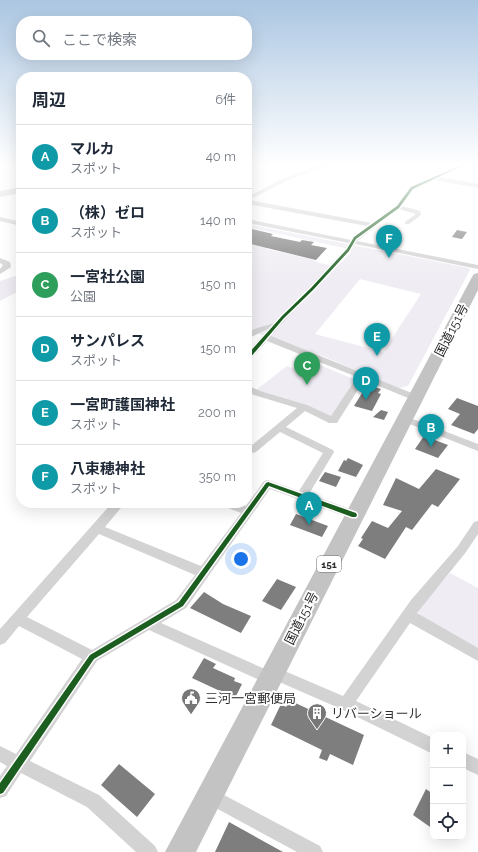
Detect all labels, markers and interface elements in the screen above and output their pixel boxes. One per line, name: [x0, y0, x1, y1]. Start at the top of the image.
search box: [16, 16, 252, 60]
icon: search: [30, 27, 52, 49]
text: ここで検索: [62, 31, 137, 49]
text: 周辺: [32, 90, 66, 110]
text: 6件: [215, 92, 236, 107]
text: マルカ: [70, 140, 115, 158]
text: A: [41, 149, 49, 164]
text: 40 m: [206, 149, 236, 164]
text: スポット: [70, 161, 122, 176]
text: （株）ゼロ: [70, 204, 145, 222]
text: B: [41, 213, 49, 228]
text: 140 m: [200, 213, 236, 228]
text: スポット: [70, 225, 122, 240]
pin: F: [376, 225, 402, 258]
text: 一宮社公園: [70, 268, 145, 286]
text: C: [41, 277, 49, 292]
text: 150 m: [200, 277, 236, 292]
text: 公園: [70, 289, 96, 304]
street label: 国道151号: [432, 301, 471, 359]
pin: E: [364, 323, 390, 356]
text: サンパレス: [70, 332, 145, 350]
text: D: [40, 341, 50, 356]
text: 150 m: [200, 341, 236, 356]
pin: C: [294, 352, 320, 385]
text: スポット: [70, 353, 122, 368]
pin: D: [353, 367, 379, 400]
text: 一宮町護国神社: [70, 396, 175, 414]
text: E: [41, 405, 49, 420]
text: 200 m: [198, 405, 236, 420]
pin: B: [418, 414, 444, 447]
text: スポット: [70, 417, 122, 432]
text: 八束穂神社: [70, 460, 145, 478]
text: F: [41, 469, 49, 484]
text: 350 m: [199, 469, 236, 484]
text: スポット: [70, 481, 122, 496]
pin: A: [296, 492, 322, 525]
your location: [231, 549, 251, 569]
road number: 151: [317, 556, 341, 572]
street label: 国道151号: [282, 589, 321, 647]
public building icon: 三河一宮郵便局: [180, 687, 202, 715]
place label: 三河一宮郵便局: [205, 691, 296, 706]
building icon: リバーショール: [306, 702, 328, 730]
place label: リバーショール: [331, 706, 422, 721]
map controls: [430, 732, 466, 840]
button: +: [430, 732, 466, 768]
button: −: [430, 768, 466, 804]
button: locate: [430, 804, 466, 840]

